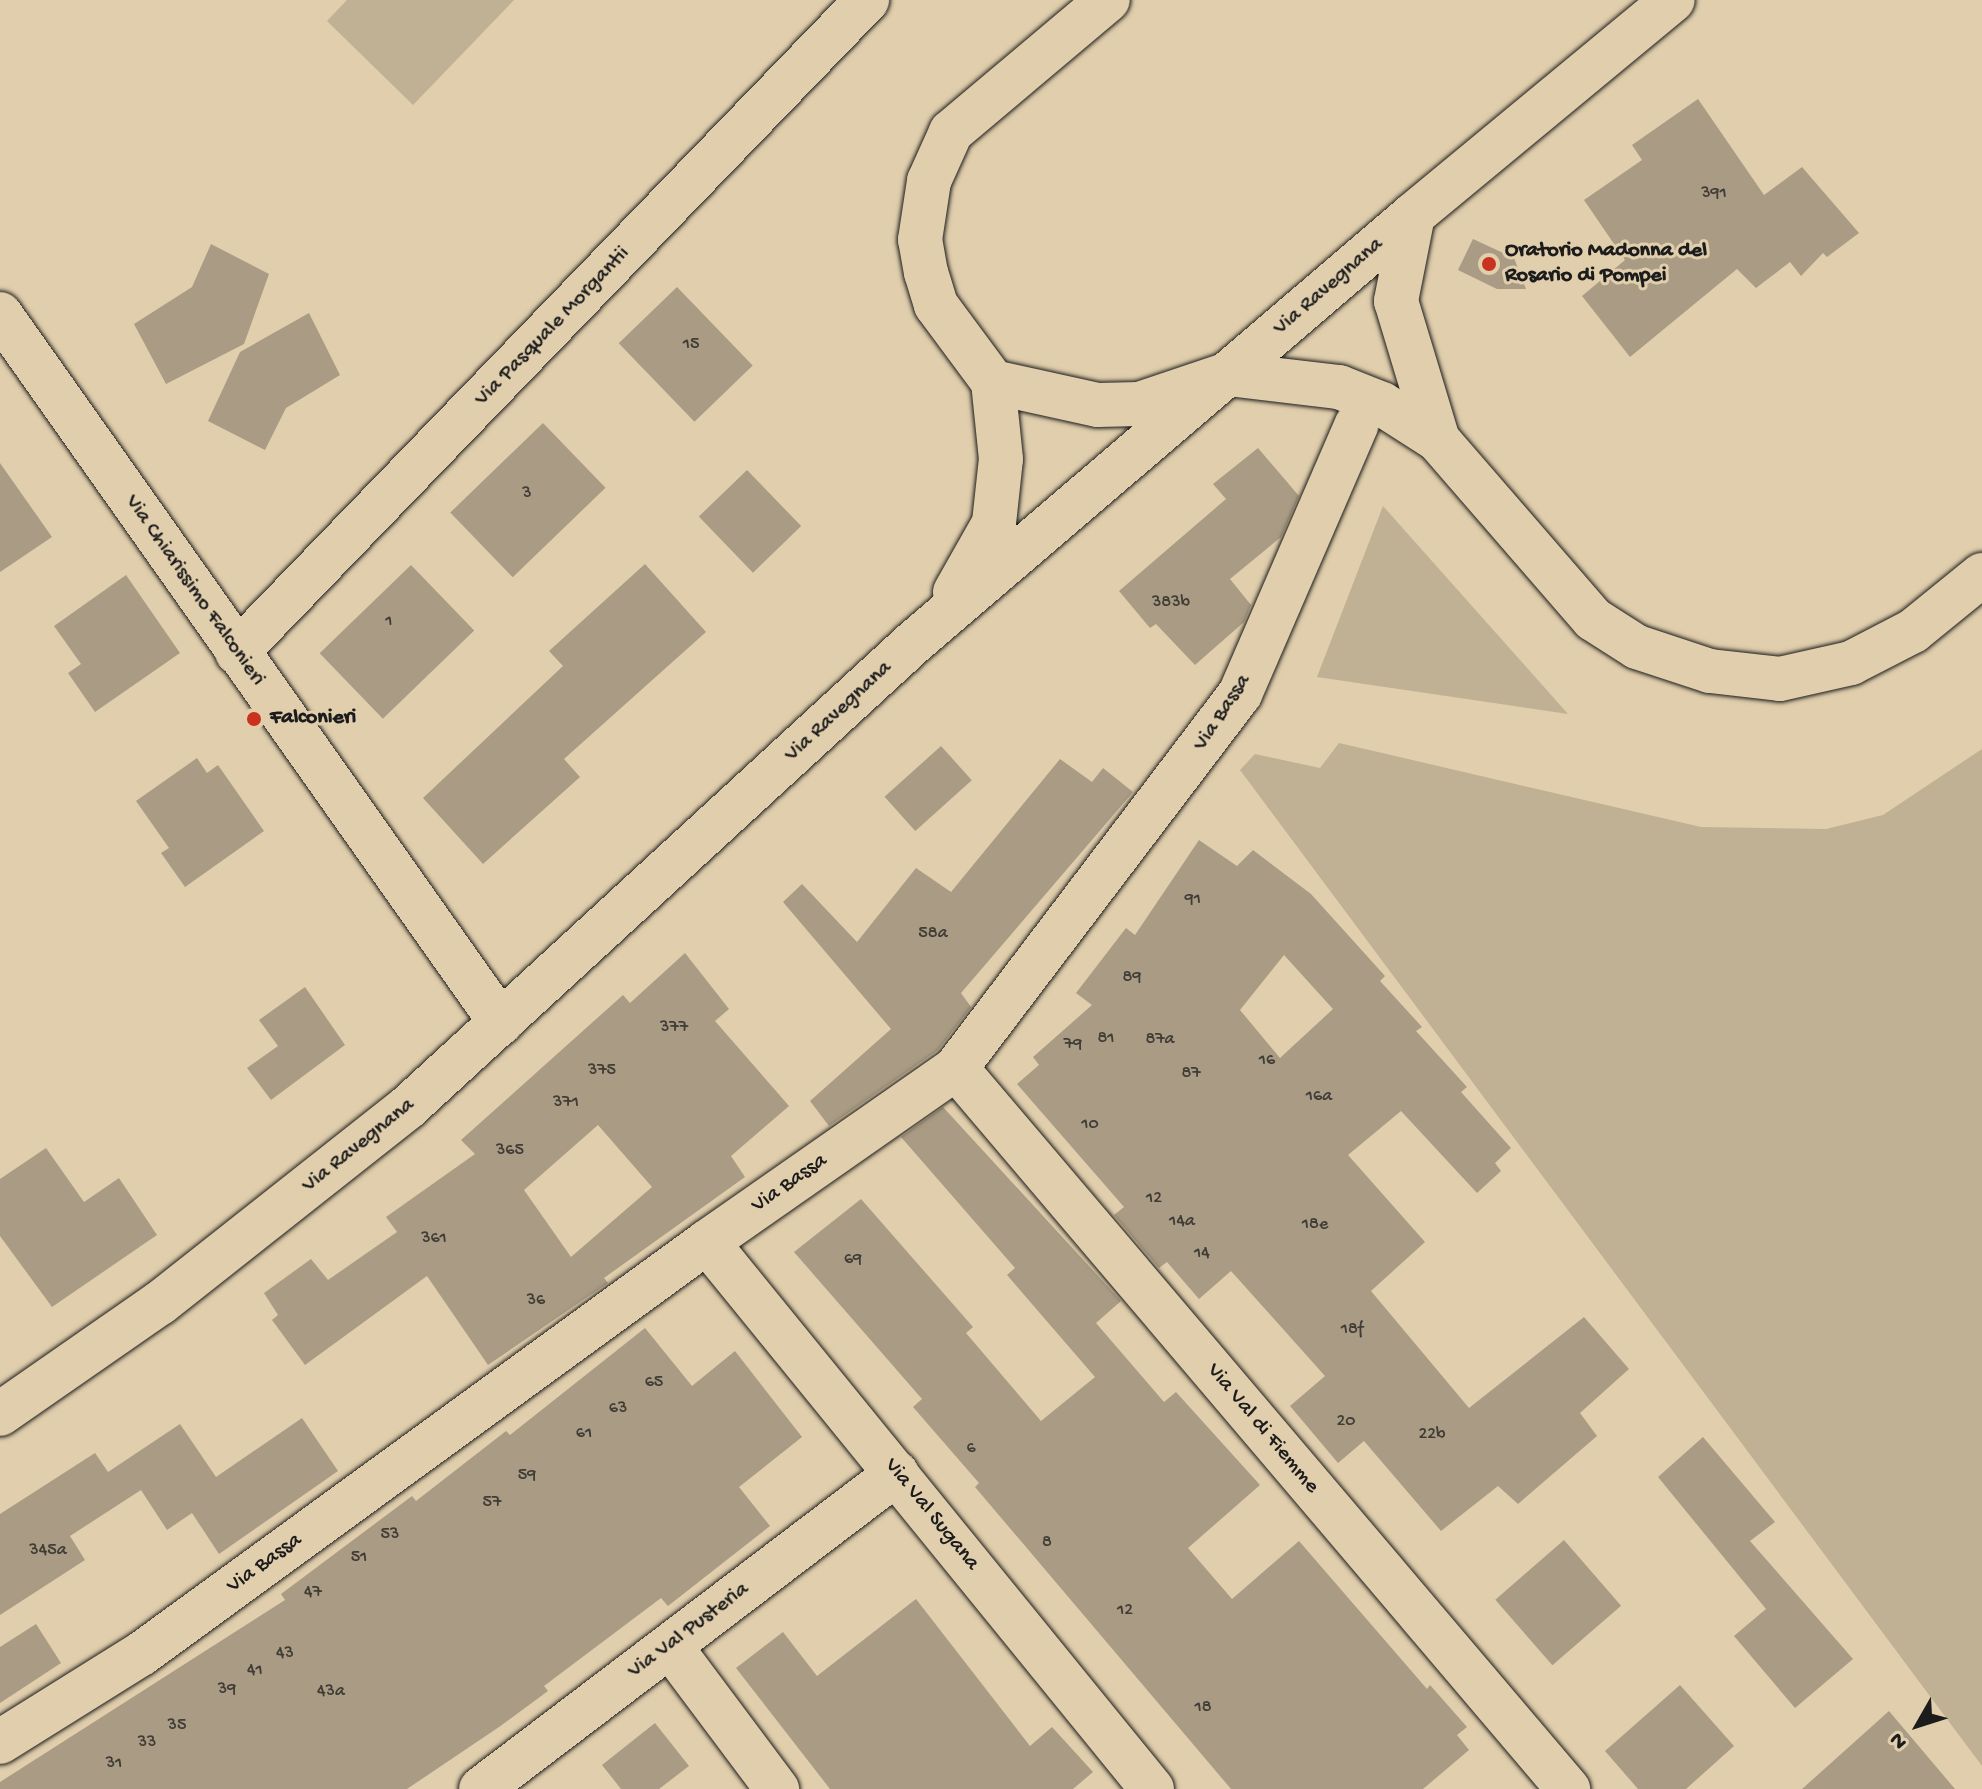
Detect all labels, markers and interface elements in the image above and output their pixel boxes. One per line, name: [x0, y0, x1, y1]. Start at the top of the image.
house number: 391: [1701, 183, 1727, 205]
street label: Via Ravegnana: [1269, 232, 1389, 342]
place label: Oratorio Madonna del Rosario di Pompei: [1505, 238, 1707, 290]
street label: Via Pasquale Morgantii: [470, 242, 636, 412]
marker: Oratorio Madonna del Rosario di Pompei: [1480, 255, 1498, 273]
house number: 15: [683, 334, 699, 356]
house number: 3: [522, 483, 532, 505]
street label: Via Chiarissimo Falconieri: [118, 490, 270, 692]
house number: 383b: [1152, 592, 1190, 614]
house number: 1: [385, 611, 393, 633]
street label: Via Ravegnana: [780, 656, 898, 768]
street label: Via Bassa: [1188, 670, 1258, 756]
place label: Falconieri: [270, 706, 356, 732]
marker: Falconieri: [245, 710, 263, 728]
house number: 91: [1185, 889, 1201, 911]
house number: 58a: [918, 923, 948, 945]
house number: 89: [1123, 967, 1141, 989]
house number: 377: [660, 1017, 688, 1039]
house number: 81: [1097, 1028, 1115, 1050]
house number: 87a: [1145, 1029, 1175, 1051]
house number: 79: [1064, 1034, 1082, 1056]
house number: 16: [1259, 1050, 1275, 1072]
house number: 375: [588, 1060, 616, 1082]
house number: 87: [1181, 1063, 1201, 1085]
house number: 16a: [1306, 1086, 1332, 1108]
house number: 371: [553, 1092, 579, 1114]
street label: Via Ravegnana: [297, 1093, 421, 1199]
house number: 10: [1081, 1114, 1099, 1136]
house number: 365: [496, 1140, 524, 1162]
street label: Via Bassa: [747, 1148, 833, 1220]
house number: 12: [1146, 1188, 1162, 1210]
house number: 14a: [1169, 1211, 1195, 1233]
house number: 18e: [1302, 1214, 1328, 1236]
house number: 361: [421, 1228, 447, 1250]
house number: 14: [1194, 1243, 1210, 1265]
house number: 69: [844, 1249, 862, 1271]
house number: 36: [527, 1290, 545, 1312]
house number: 18f: [1341, 1319, 1363, 1341]
street label: Via Val di Fiemme: [1200, 1359, 1324, 1499]
house number: 65: [645, 1372, 663, 1394]
house number: 63: [609, 1398, 627, 1420]
house number: 20: [1336, 1411, 1356, 1433]
house number: 61: [576, 1423, 592, 1445]
house number: 22b: [1418, 1424, 1446, 1446]
house number: 6: [966, 1438, 976, 1460]
street label: Via Val Sugana: [878, 1454, 984, 1576]
house number: 59: [518, 1465, 536, 1487]
house number: 57: [483, 1492, 501, 1514]
house number: 53: [381, 1524, 399, 1546]
street label: Via Bassa: [222, 1528, 308, 1600]
house number: 8: [1042, 1532, 1052, 1554]
house number: 345a: [29, 1540, 67, 1562]
house number: 51: [351, 1547, 367, 1569]
street label: Via Val Pusteria: [623, 1577, 755, 1685]
house number: 47: [304, 1582, 322, 1604]
house number: 12: [1117, 1600, 1133, 1622]
house number: 43: [276, 1643, 294, 1665]
house number: 41: [247, 1660, 263, 1682]
house number: 39: [218, 1679, 236, 1701]
house number: 43a: [317, 1681, 345, 1703]
north arrow: [1878, 1685, 1958, 1765]
house number: 18: [1194, 1697, 1212, 1719]
house number: 35: [168, 1715, 186, 1737]
text: N: [1885, 1726, 1914, 1754]
house number: 33: [138, 1732, 156, 1754]
house number: 31: [106, 1753, 122, 1775]

